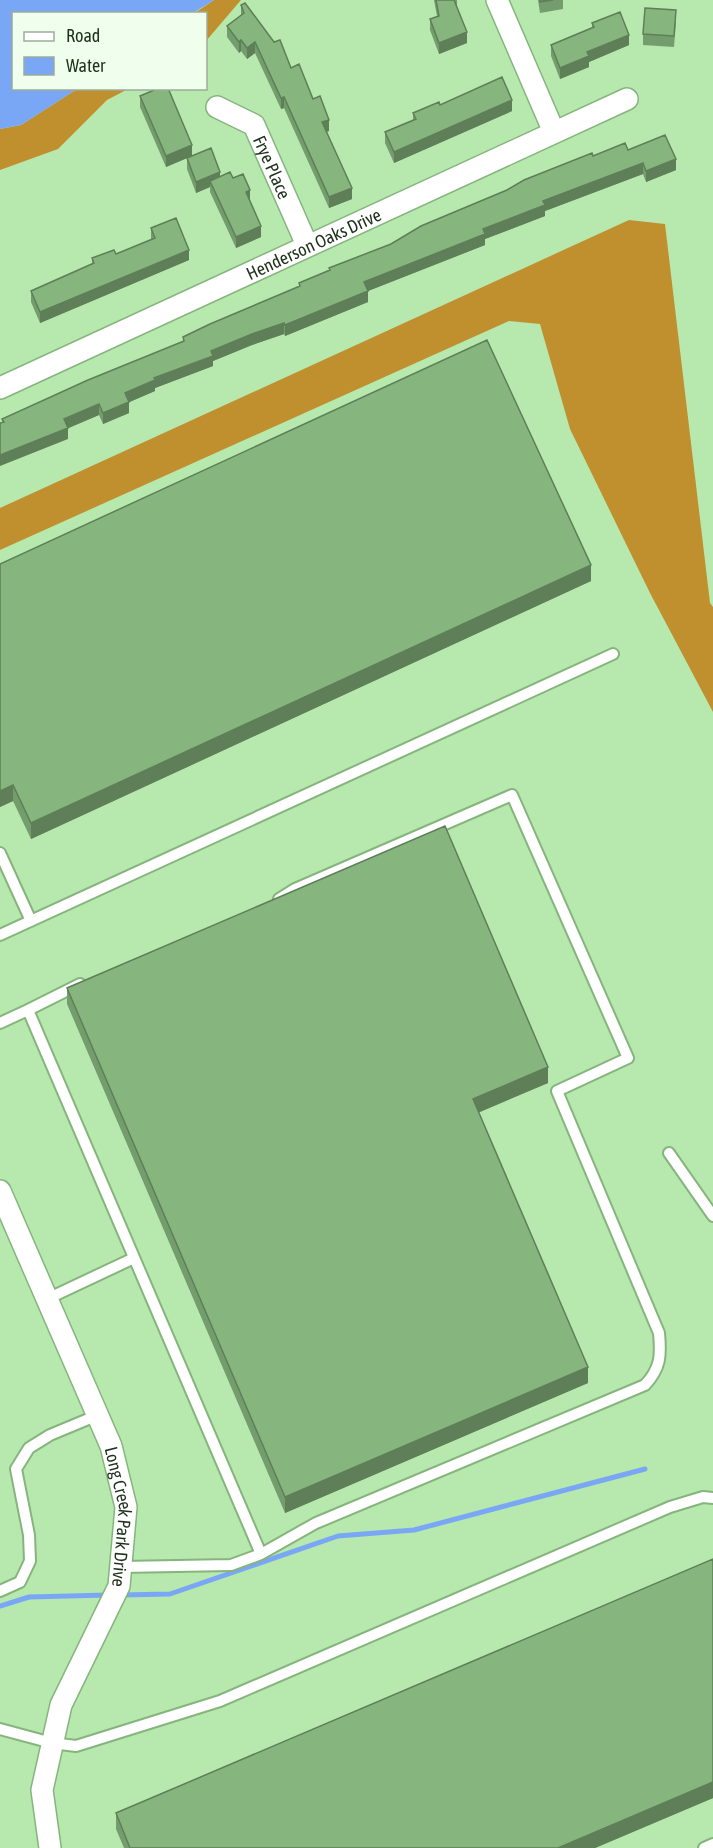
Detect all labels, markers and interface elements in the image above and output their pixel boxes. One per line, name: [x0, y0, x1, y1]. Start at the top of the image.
legend: [12, 12, 207, 90]
text: Road: [66, 25, 100, 46]
text: Water: [66, 55, 106, 76]
street label: Frye Place: [249, 132, 296, 202]
street label: Henderson Oaks Drive: [243, 203, 384, 284]
street label: Long Creek Park Drive: [101, 1444, 137, 1588]

